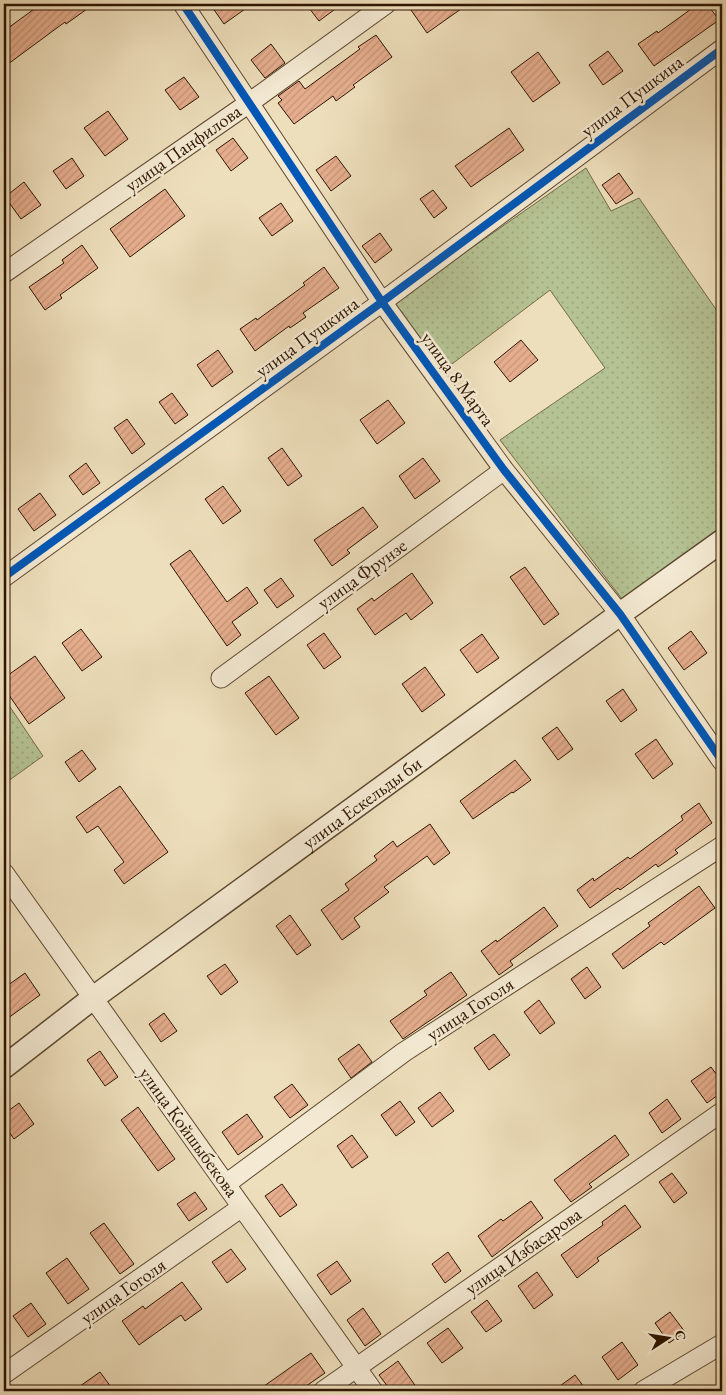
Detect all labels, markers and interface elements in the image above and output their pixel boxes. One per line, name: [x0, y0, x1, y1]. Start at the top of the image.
street label: улица Пушкина: [576, 49, 689, 143]
street label: улица Панфилова: [120, 98, 246, 197]
street label: улица Пушкина: [250, 291, 364, 383]
street label: улица 8 Марта: [415, 327, 501, 431]
street label: улица Фрунзе: [312, 533, 412, 615]
street label: улица Ескельды би: [297, 750, 426, 854]
street label: улица Гоголя: [422, 971, 519, 1046]
street label: улица Койшыбекова: [133, 1062, 245, 1202]
street label: улица Избасарова: [460, 1201, 587, 1300]
street label: улица Гоголя: [75, 1252, 171, 1330]
north arrow: [644, 1312, 694, 1362]
text: С: [671, 1329, 691, 1342]

